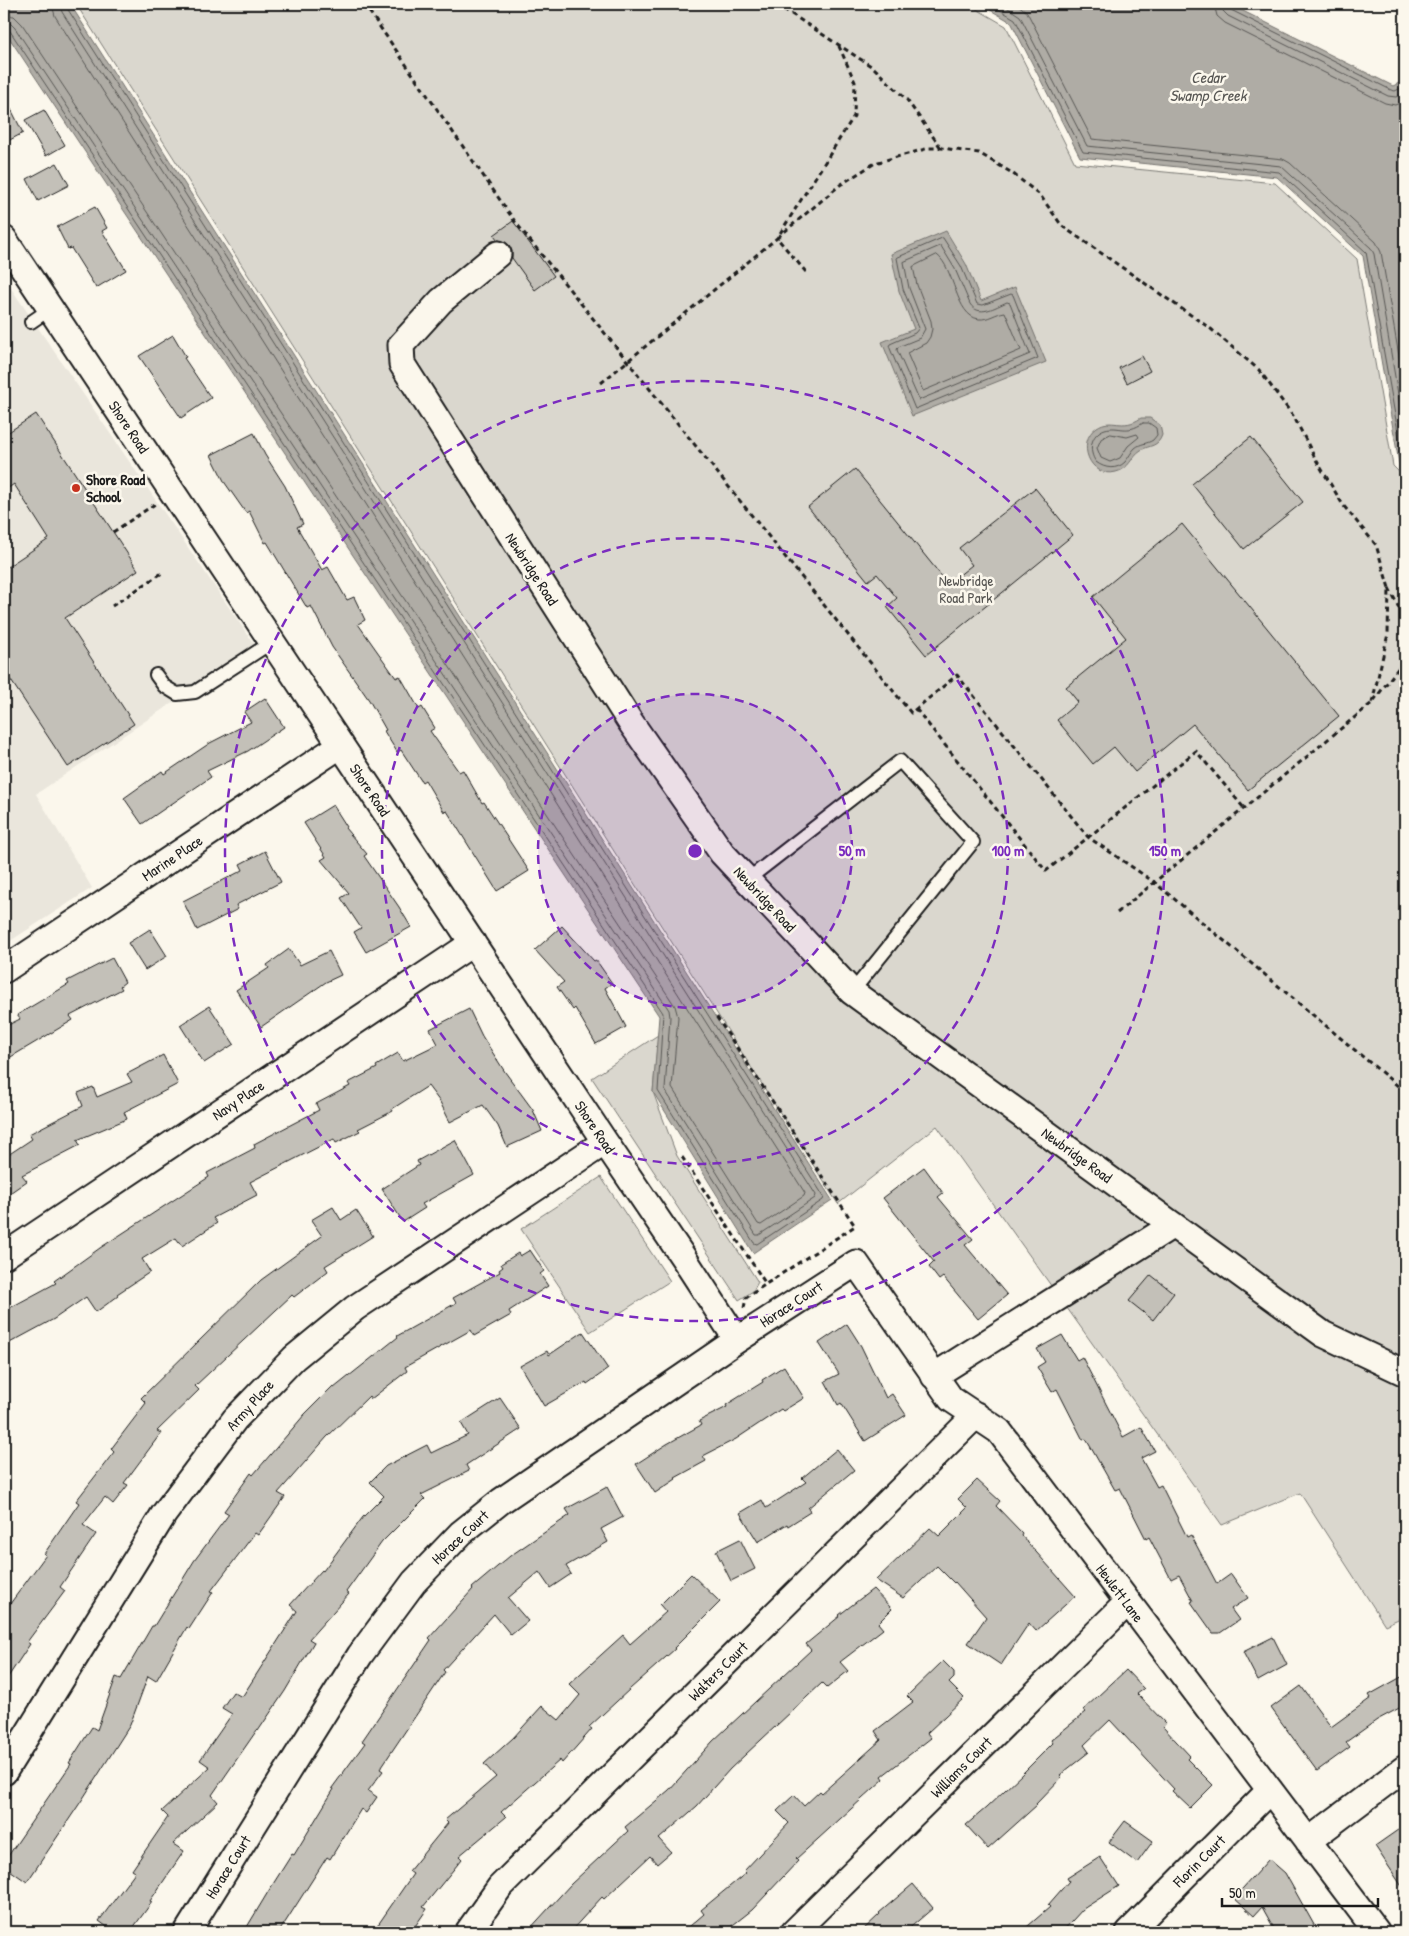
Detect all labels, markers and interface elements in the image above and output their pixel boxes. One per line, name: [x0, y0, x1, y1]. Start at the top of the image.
water label: Cedar Swamp Creek: [1170, 66, 1248, 106]
street label: Shore Road: [104, 397, 154, 457]
place label: Shore Road School: [86, 469, 145, 507]
marker: Shore Road School: [70, 482, 82, 494]
street label: Newbridge Road: [501, 529, 563, 610]
park label: Newbridge Road Park: [939, 570, 993, 608]
street label: Shore Road: [345, 760, 395, 820]
street label: Marine Place: [138, 830, 207, 886]
text: 50 m: [839, 840, 865, 861]
text: 100 m: [992, 840, 1024, 861]
text: 150 m: [1149, 840, 1181, 861]
centre of rings: [686, 842, 704, 860]
street label: Newbridge Road: [729, 862, 801, 937]
street label: Navy Place: [208, 1075, 268, 1125]
street label: Shore Road: [570, 1097, 620, 1157]
street label: Newbridge Road: [1037, 1122, 1117, 1188]
street label: Horace Court: [755, 1275, 827, 1332]
street label: Army Place: [221, 1375, 279, 1435]
street label: Horace Court: [427, 1504, 494, 1569]
street label: Hewlett Lane: [1091, 1560, 1149, 1626]
street label: Walters Court: [684, 1636, 753, 1705]
street label: Williams Court: [926, 1731, 997, 1802]
street label: Florin Court: [1167, 1830, 1230, 1893]
street label: Horace Court: [200, 1831, 256, 1903]
scale bar: [1222, 1876, 1378, 1908]
text: 50 m: [1229, 1882, 1256, 1903]

